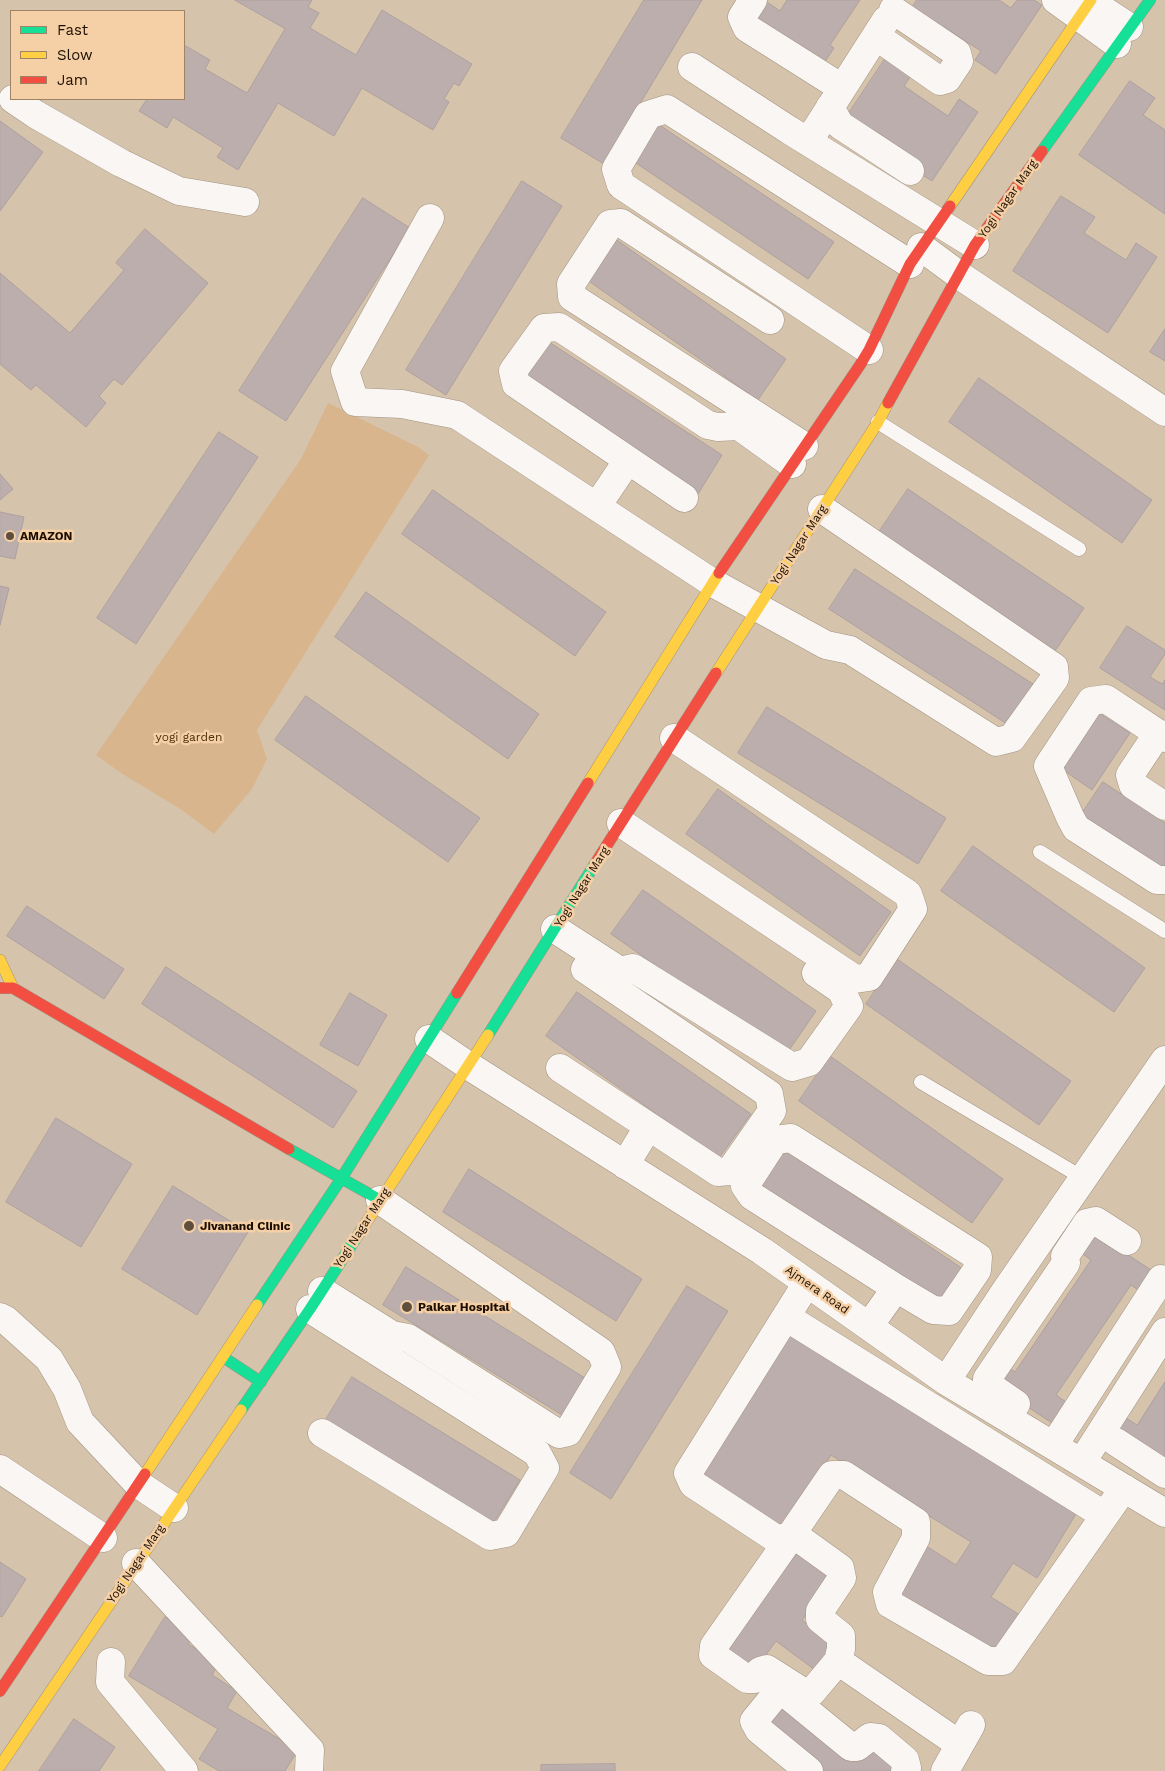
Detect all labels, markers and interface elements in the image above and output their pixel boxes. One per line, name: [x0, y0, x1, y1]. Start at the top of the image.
legend: [10, 10, 185, 100]
text: Fast: [57, 21, 88, 39]
text: Slow: [57, 46, 93, 64]
text: Jam: [57, 71, 88, 89]
street label: Yogi Nagar Marg: [976, 157, 1040, 241]
street label: Yogi Nagar Marg: [768, 502, 830, 588]
place label: AMAZON: [20, 529, 72, 543]
marker: AMAZON: [4, 530, 16, 542]
park label: yogi garden: [156, 730, 222, 744]
street label: Yogi Nagar Marg: [551, 844, 613, 930]
street label: Yogi Nagar Marg: [331, 1185, 393, 1271]
marker: Jivanand Clinic: [182, 1219, 196, 1233]
place label: Jivanand Clinic: [200, 1219, 291, 1233]
street label: Ajmera Road: [782, 1263, 852, 1317]
marker: Palkar Hospital: [400, 1300, 414, 1314]
place label: Palkar Hospital: [418, 1300, 510, 1314]
street label: Yogi Nagar Marg: [104, 1522, 168, 1606]

